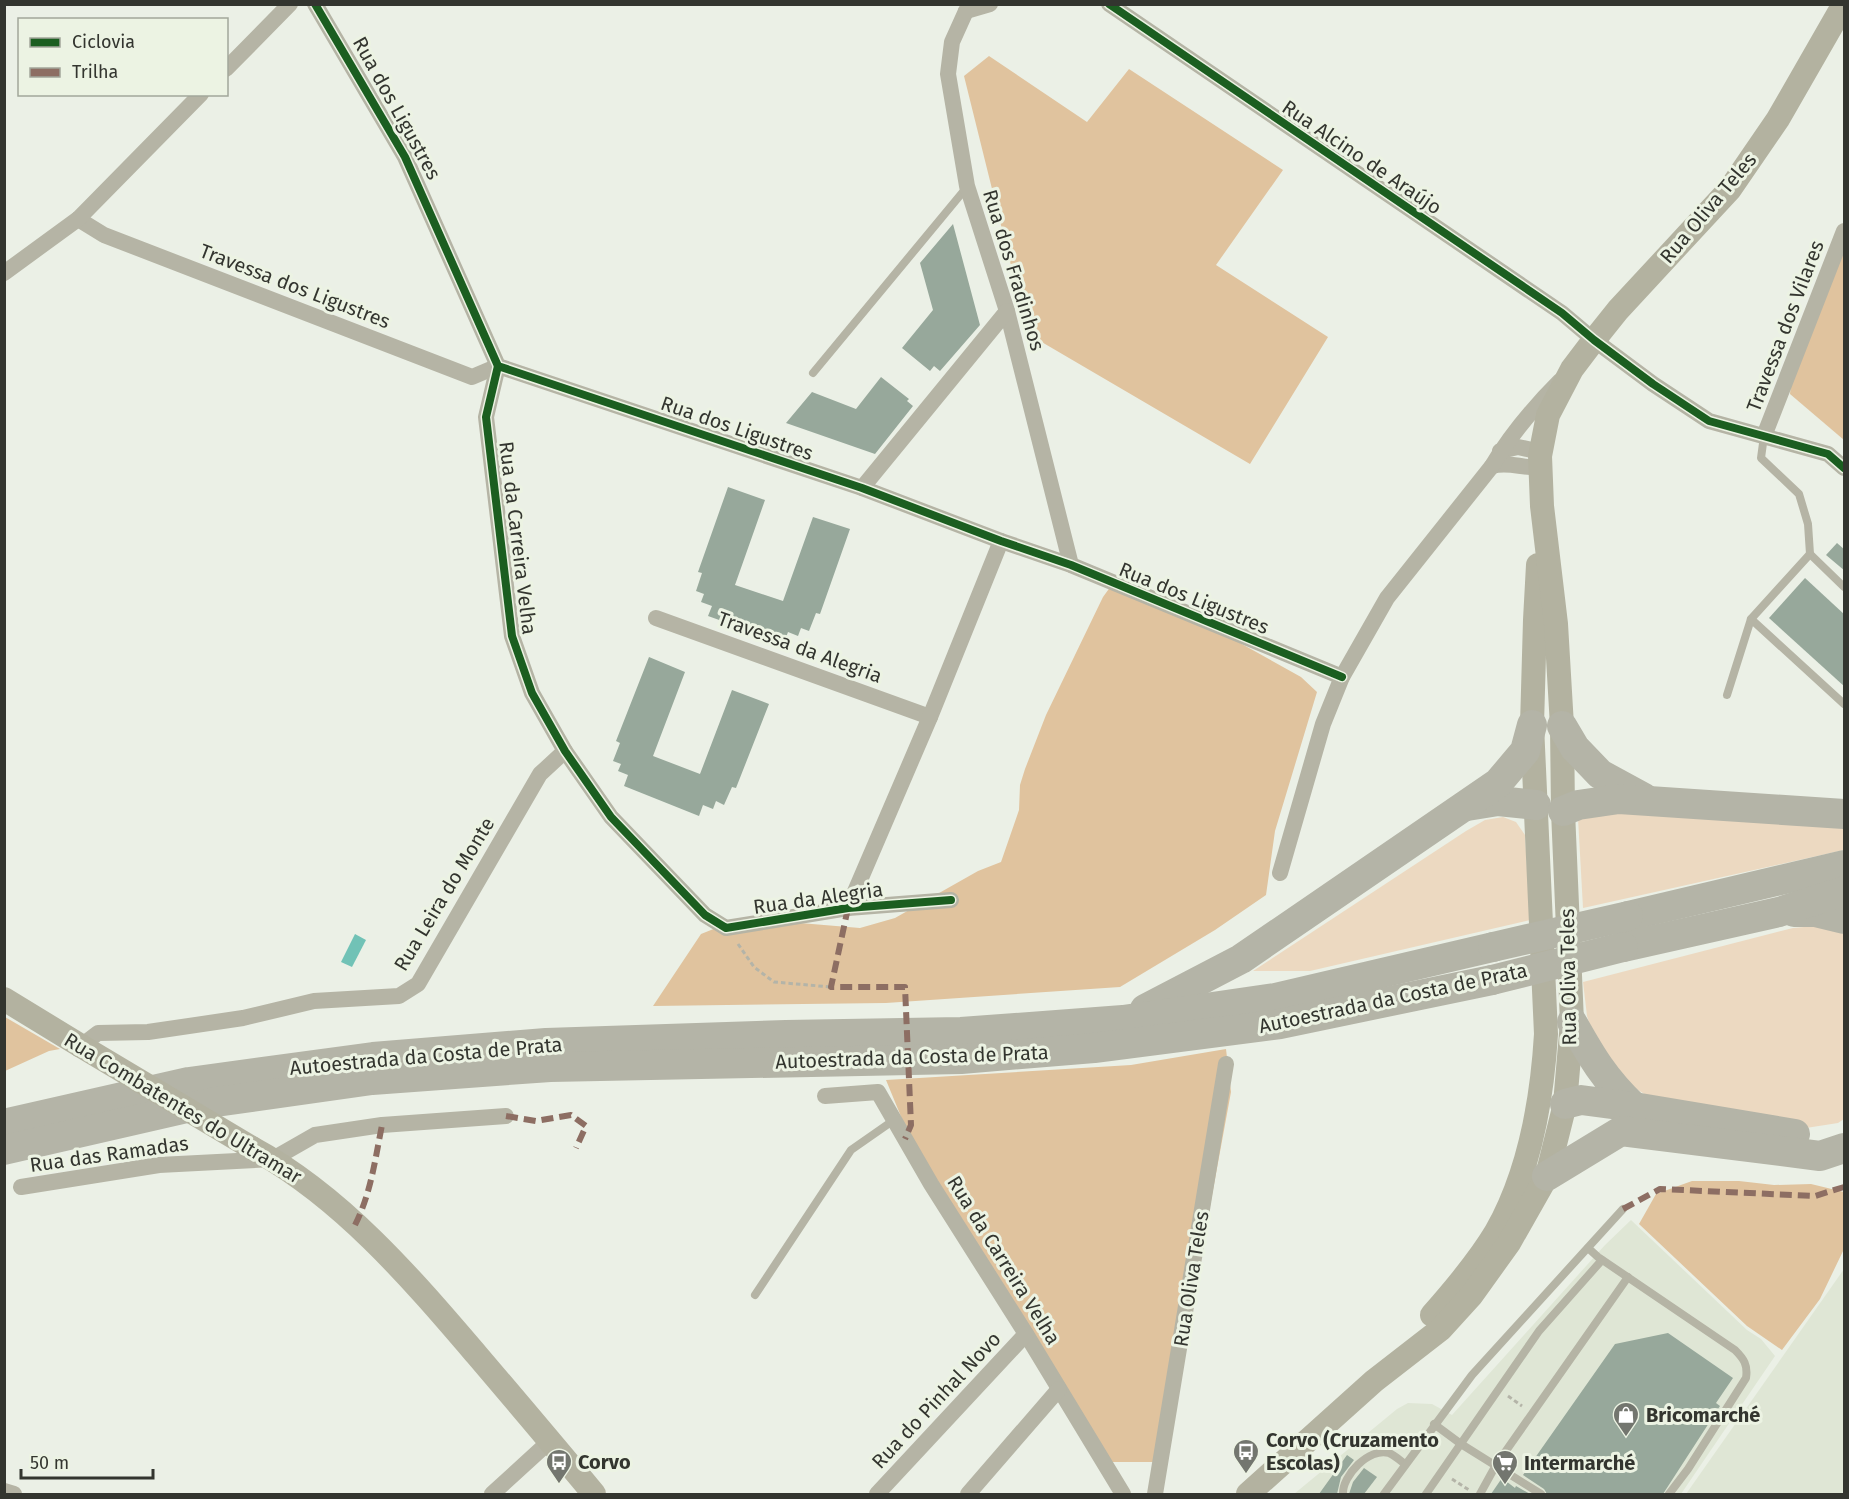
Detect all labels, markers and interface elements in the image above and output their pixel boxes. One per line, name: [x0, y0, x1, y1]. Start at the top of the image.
legend: [18, 18, 228, 96]
text: Ciclovia: [72, 31, 135, 53]
street label: Rua dos Ligustres: [348, 32, 446, 184]
text: Trilha: [72, 61, 118, 83]
street label: Rua Alcino de Araújo: [1278, 95, 1446, 219]
street label: Rua Oliva Teles: [1655, 148, 1761, 268]
street label: Rua dos Fradinhos: [978, 187, 1050, 353]
street label: Travessa dos Vilares: [1741, 237, 1829, 415]
street label: Travessa dos Ligustres: [196, 239, 394, 333]
street label: Rua dos Ligustres: [658, 391, 816, 465]
street label: Rua da Carreira Velha: [494, 440, 542, 636]
street label: Rua dos Ligustres: [1116, 557, 1272, 639]
street label: Travessa da Alegria: [714, 606, 886, 688]
street label: Rua Leira do Monte: [389, 813, 499, 975]
street label: Rua da Alegria: [752, 877, 884, 919]
street label: Rua Oliva Teles: [1555, 908, 1581, 1046]
street label: Autoestrada da Costa de Prata: [1257, 958, 1529, 1038]
street label: Rua Combatentes do Ultramar: [60, 1027, 306, 1189]
street label: Autoestrada da Costa de Prata: [289, 1032, 563, 1080]
street label: Autoestrada da Costa de Prata: [775, 1040, 1049, 1074]
street label: Rua das Ramadas: [28, 1131, 190, 1177]
street label: Rua da Carreira Velha: [942, 1171, 1066, 1349]
street label: Rua Oliva Teles: [1168, 1209, 1214, 1349]
street label: Rua do Pinhal Novo: [866, 1327, 1006, 1473]
shop icon: Bricomarché: [1611, 1400, 1641, 1438]
place label: Bricomarché: [1646, 1403, 1760, 1427]
place label: Corvo (Cruzamento Escolas): [1266, 1428, 1439, 1475]
bus stop icon: Corvo (Cruzamento Escolas): [1231, 1437, 1261, 1475]
scale bar: [21, 1442, 153, 1480]
bus stop icon: Corvo: [544, 1447, 574, 1485]
supermarket icon: Intermarché: [1490, 1448, 1520, 1486]
place label: Corvo: [578, 1450, 631, 1474]
place label: Intermarché: [1524, 1451, 1635, 1475]
text: 50 m: [30, 1452, 69, 1474]

